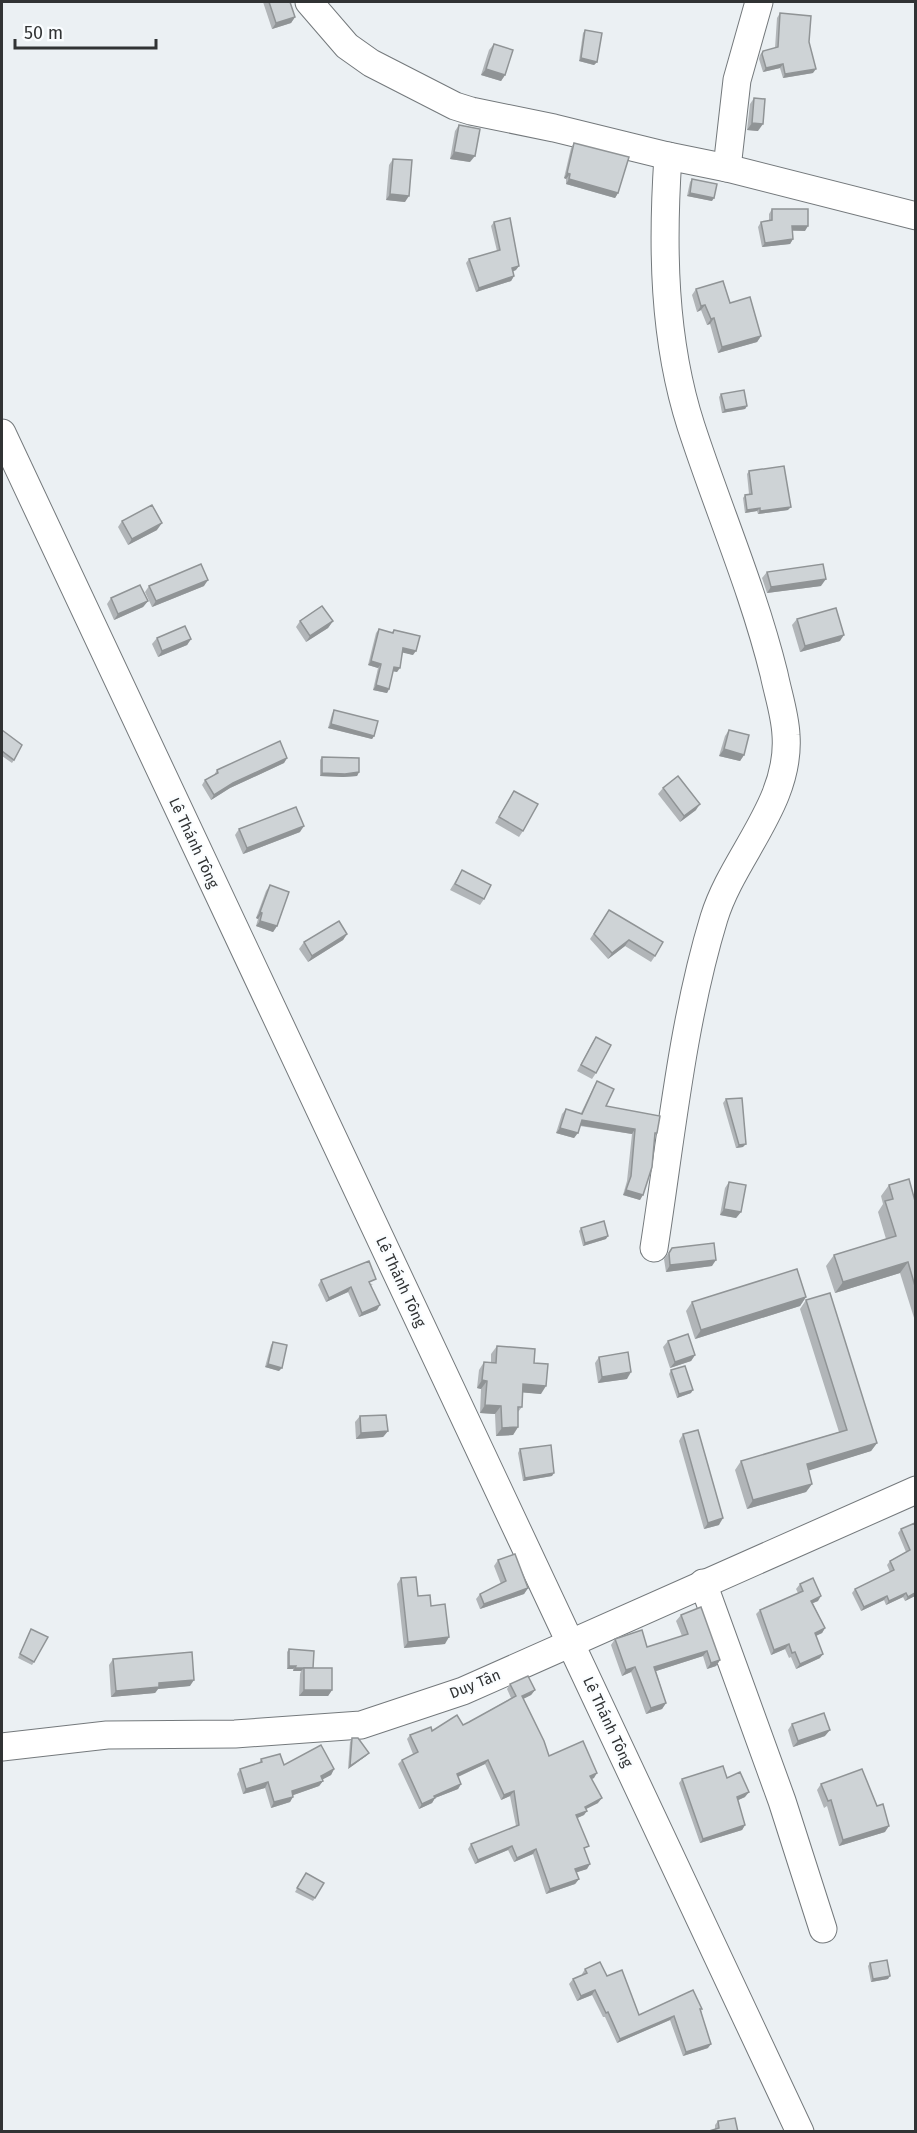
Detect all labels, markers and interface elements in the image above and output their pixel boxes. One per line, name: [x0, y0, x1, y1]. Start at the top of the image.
scale bar: [15, 12, 156, 50]
text: 50 m: [24, 22, 63, 44]
street label: Lê Thánh Tông: [165, 795, 223, 891]
street label: Lê Thánh Tông: [372, 1234, 430, 1330]
street label: Duy Tân: [447, 1666, 503, 1702]
street label: Lê Thánh Tông: [579, 1674, 637, 1770]

